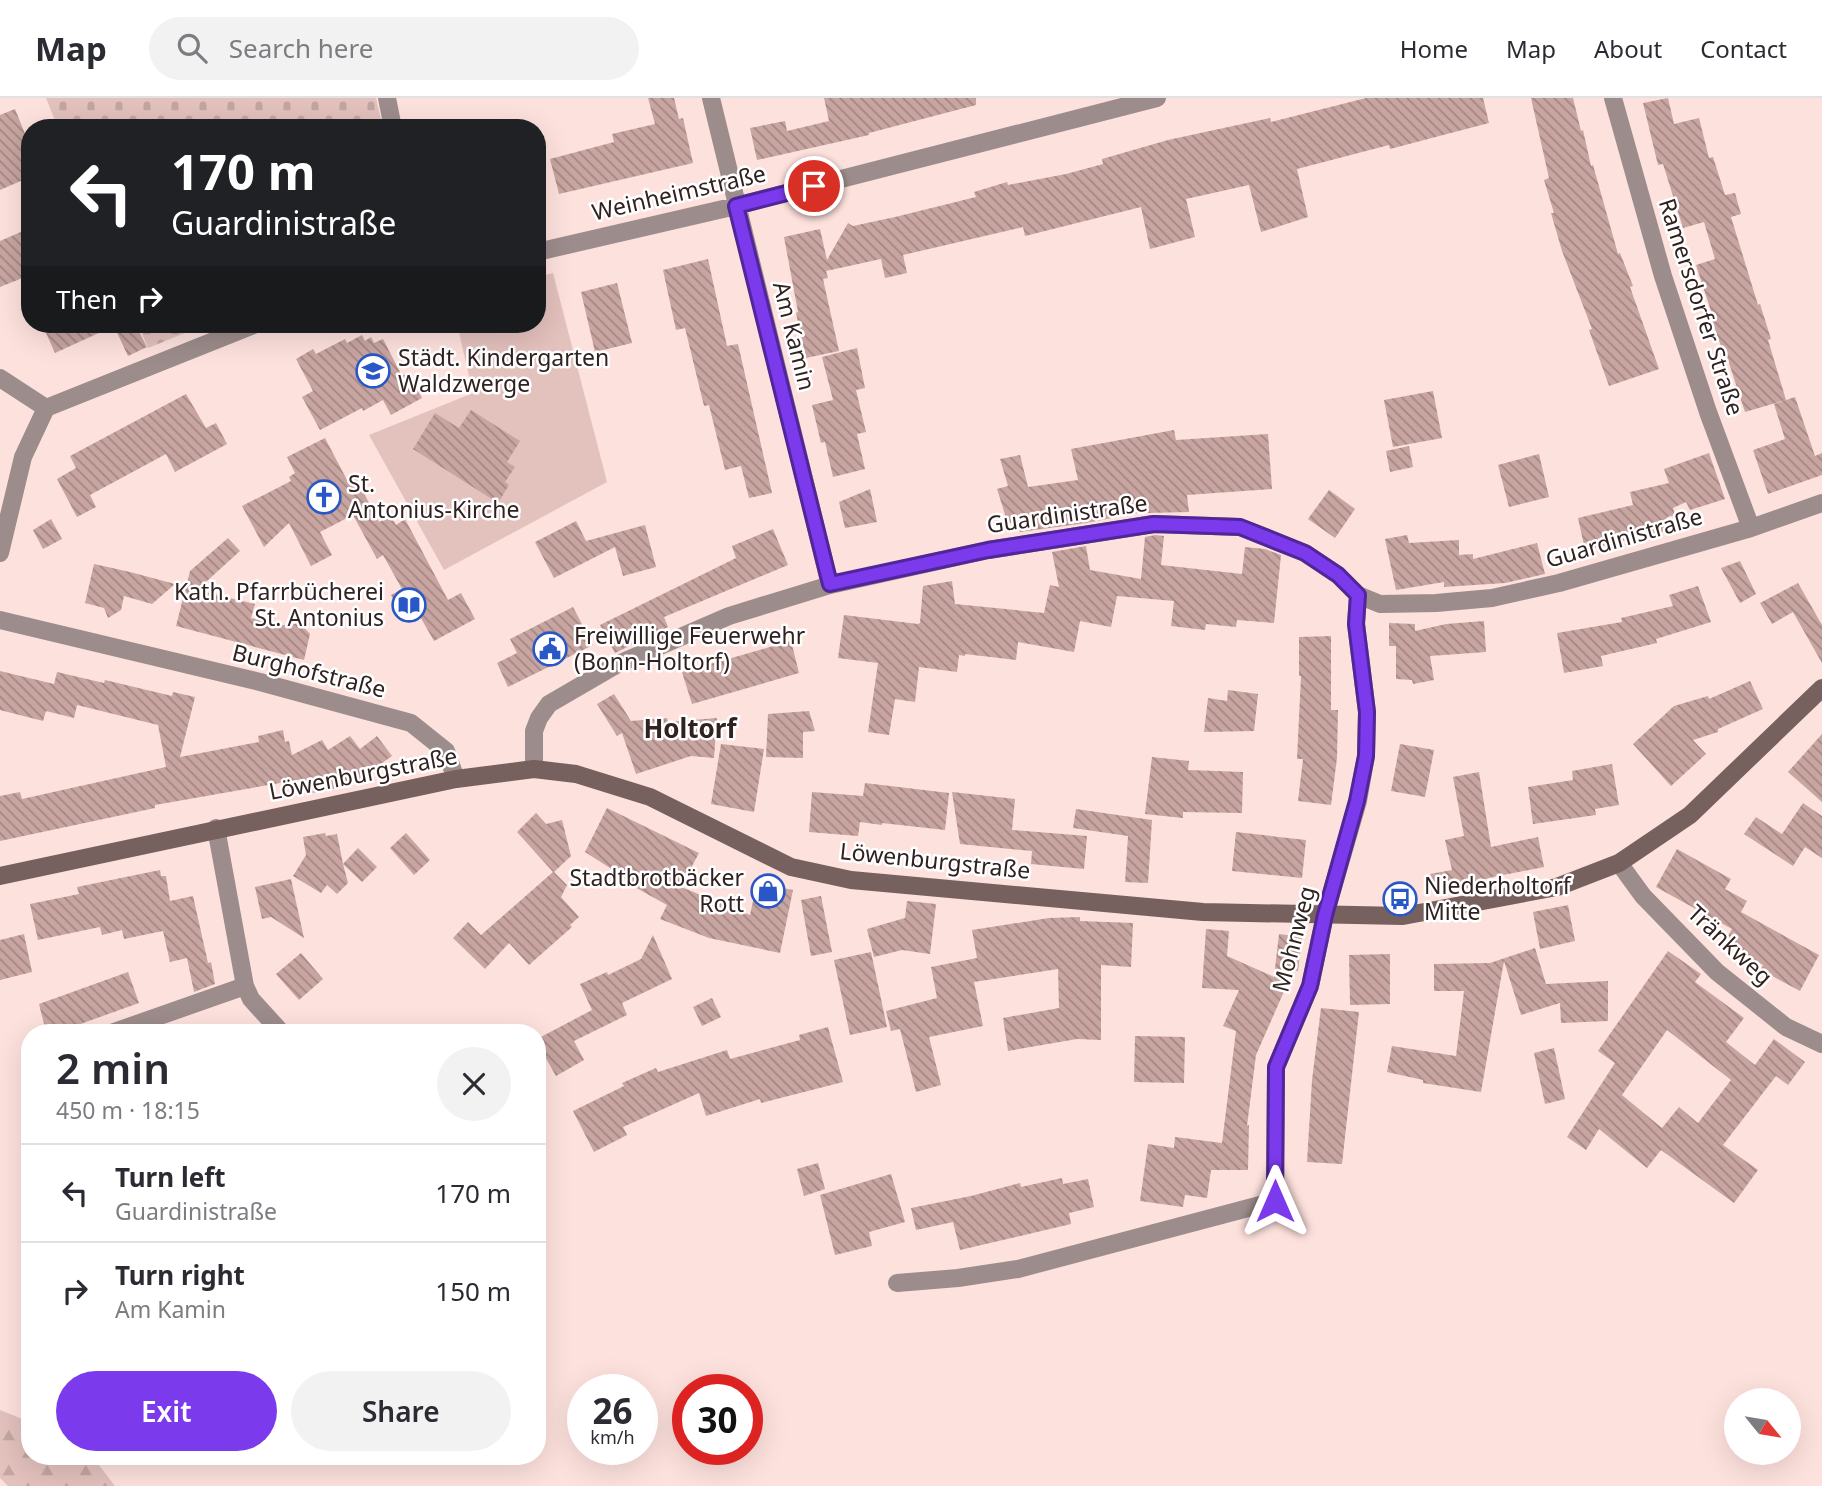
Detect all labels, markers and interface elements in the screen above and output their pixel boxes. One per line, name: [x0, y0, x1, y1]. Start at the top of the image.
search box: [149, 17, 639, 80]
text: Map: [35, 26, 107, 71]
icon: search: [173, 29, 211, 67]
text: Search here: [229, 30, 373, 66]
text: Home: [1400, 32, 1468, 65]
text: Map: [1506, 32, 1556, 65]
text: About: [1594, 32, 1662, 65]
text: Contact: [1700, 32, 1787, 65]
text: 170 m: [171, 138, 316, 204]
icon: left: [56, 147, 147, 238]
street label: Weinheimstraße: [589, 156, 769, 228]
pin: [784, 156, 844, 216]
icon: arrive: [795, 167, 833, 205]
street label: Ramersdorfer Straße: [1652, 194, 1752, 419]
text: Guardinistraße: [171, 201, 396, 244]
street label: Am Kamin: [766, 278, 824, 393]
icon: right: [131, 280, 169, 318]
text: Then: [56, 281, 117, 317]
place label: Städt. Kindergarten Waldzwerge: [398, 341, 609, 399]
school or university icon: Städt. Kindergarten Waldzwerge: [354, 352, 392, 390]
place label: St. Antonius-Kirche: [348, 467, 519, 525]
church icon: St. Antonius-Kirche: [305, 478, 343, 516]
street label: Guardinistraße: [984, 486, 1149, 540]
street label: Guardinistraße: [1542, 499, 1706, 575]
place label: Kath. Pfarrbücherei St. Antonius: [174, 575, 384, 633]
library icon: Kath. Pfarrbücherei St. Antonius: [390, 586, 428, 624]
place label: Freiwillige Feuerwehr (Bonn-Holtorf): [574, 619, 806, 677]
public building icon: Freiwillige Feuerwehr (Bonn-Holtorf): [531, 630, 569, 668]
street label: Burghofstraße: [229, 635, 389, 705]
district label: Holtorf: [643, 710, 738, 746]
street label: Löwenburgstraße: [266, 739, 460, 807]
street label: Löwenburgstraße: [838, 834, 1032, 886]
place label: Stadtbrotbäcker Rott: [569, 861, 744, 919]
place label: Niederholtorf Mitte: [1424, 869, 1572, 927]
shop icon: Stadtbrotbäcker Rott: [749, 872, 787, 910]
bus stop icon: Niederholtorf Mitte: [1381, 880, 1419, 918]
street label: Mohnweg: [1264, 882, 1323, 995]
street label: Tränkweg: [1681, 897, 1780, 992]
text: 2 min: [56, 1039, 170, 1096]
button: close: [437, 1047, 511, 1121]
text: 450 m · 18:15: [56, 1094, 200, 1126]
text: Turn left: [115, 1159, 226, 1195]
position arrow: [1238, 1164, 1312, 1238]
icon: left: [56, 1174, 94, 1212]
text: 170 m: [435, 1175, 511, 1211]
text: Guardinistraße: [115, 1195, 277, 1227]
text: Turn right: [115, 1257, 245, 1293]
icon: right: [56, 1272, 94, 1310]
text: 150 m: [435, 1273, 511, 1309]
text: Am Kamin: [115, 1293, 226, 1325]
button: Exit: [56, 1371, 277, 1451]
button: Share: [291, 1371, 511, 1451]
speed limit sign: 30: [672, 1374, 763, 1465]
text: 26: [592, 1387, 633, 1434]
north arrow: [1724, 1388, 1801, 1465]
map controls: [1724, 1388, 1801, 1465]
text: km/h: [590, 1425, 635, 1449]

